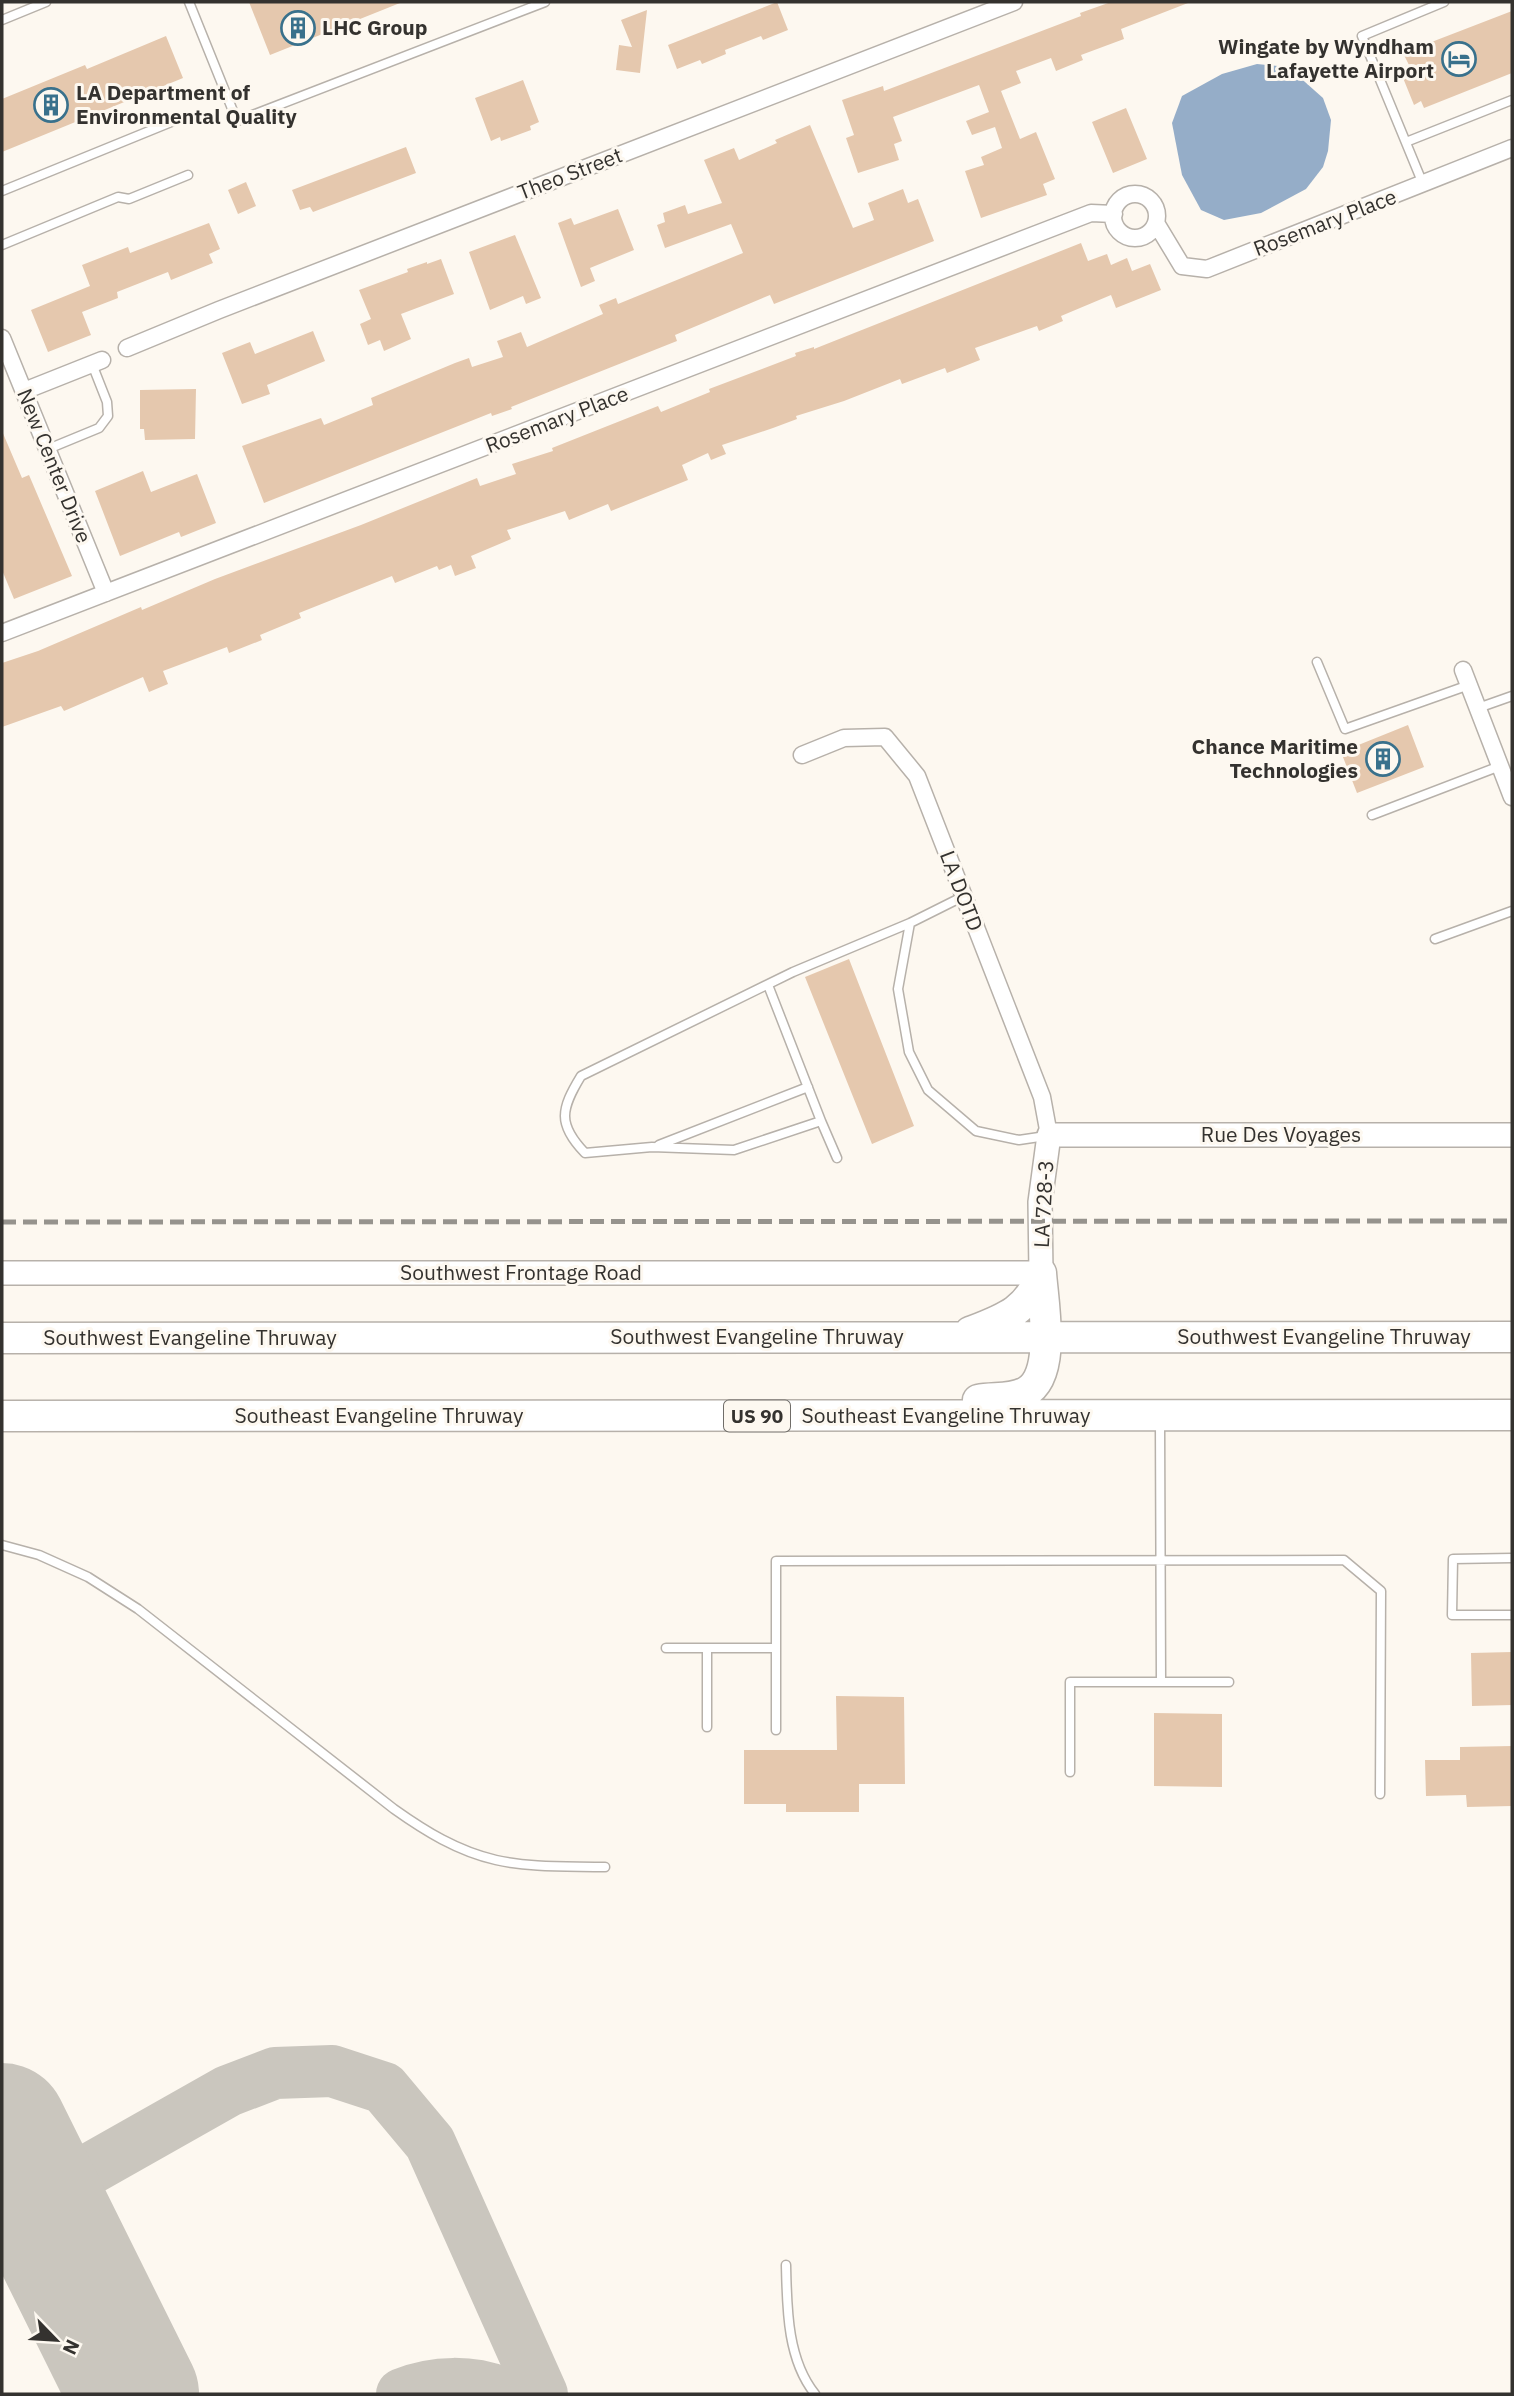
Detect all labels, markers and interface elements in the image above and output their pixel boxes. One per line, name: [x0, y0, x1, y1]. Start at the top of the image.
building icon: LHC Group: [279, 9, 317, 47]
place label: LHC Group: [322, 13, 428, 41]
place label: Wingate by Wyndham Lafayette Airport: [1218, 32, 1434, 84]
hotel icon: Wingate by Wyndham Lafayette Airport: [1440, 40, 1478, 78]
place label: LA Department of Environmental Quality: [76, 78, 297, 130]
building icon: LA Department of Environmental Quality: [32, 86, 70, 124]
street label: Theo Street: [513, 140, 626, 206]
street label: Rosemary Place: [1249, 182, 1400, 262]
street label: Rosemary Place: [481, 379, 632, 459]
street label: New Center Drive: [11, 384, 99, 547]
place label: Chance Maritime Technologies: [1192, 732, 1358, 784]
building icon: Chance Maritime Technologies: [1364, 740, 1402, 778]
street label: LA DOTD: [934, 846, 990, 935]
street label: Rue Des Voyages: [1201, 1120, 1361, 1148]
street label: LA 728-3: [1027, 1159, 1059, 1249]
street label: Southwest Frontage Road: [400, 1258, 642, 1286]
street label: Southwest Evangeline Thruway: [610, 1322, 904, 1350]
street label: Southwest Evangeline Thruway: [1177, 1322, 1471, 1350]
street label: Southwest Evangeline Thruway: [43, 1323, 337, 1351]
road number: US 90: [724, 1400, 790, 1432]
street label: Southeast Evangeline Thruway: [235, 1401, 524, 1429]
street label: Southeast Evangeline Thruway: [802, 1401, 1091, 1429]
north arrow: [21, 2305, 91, 2375]
text: N: [58, 2336, 85, 2358]

